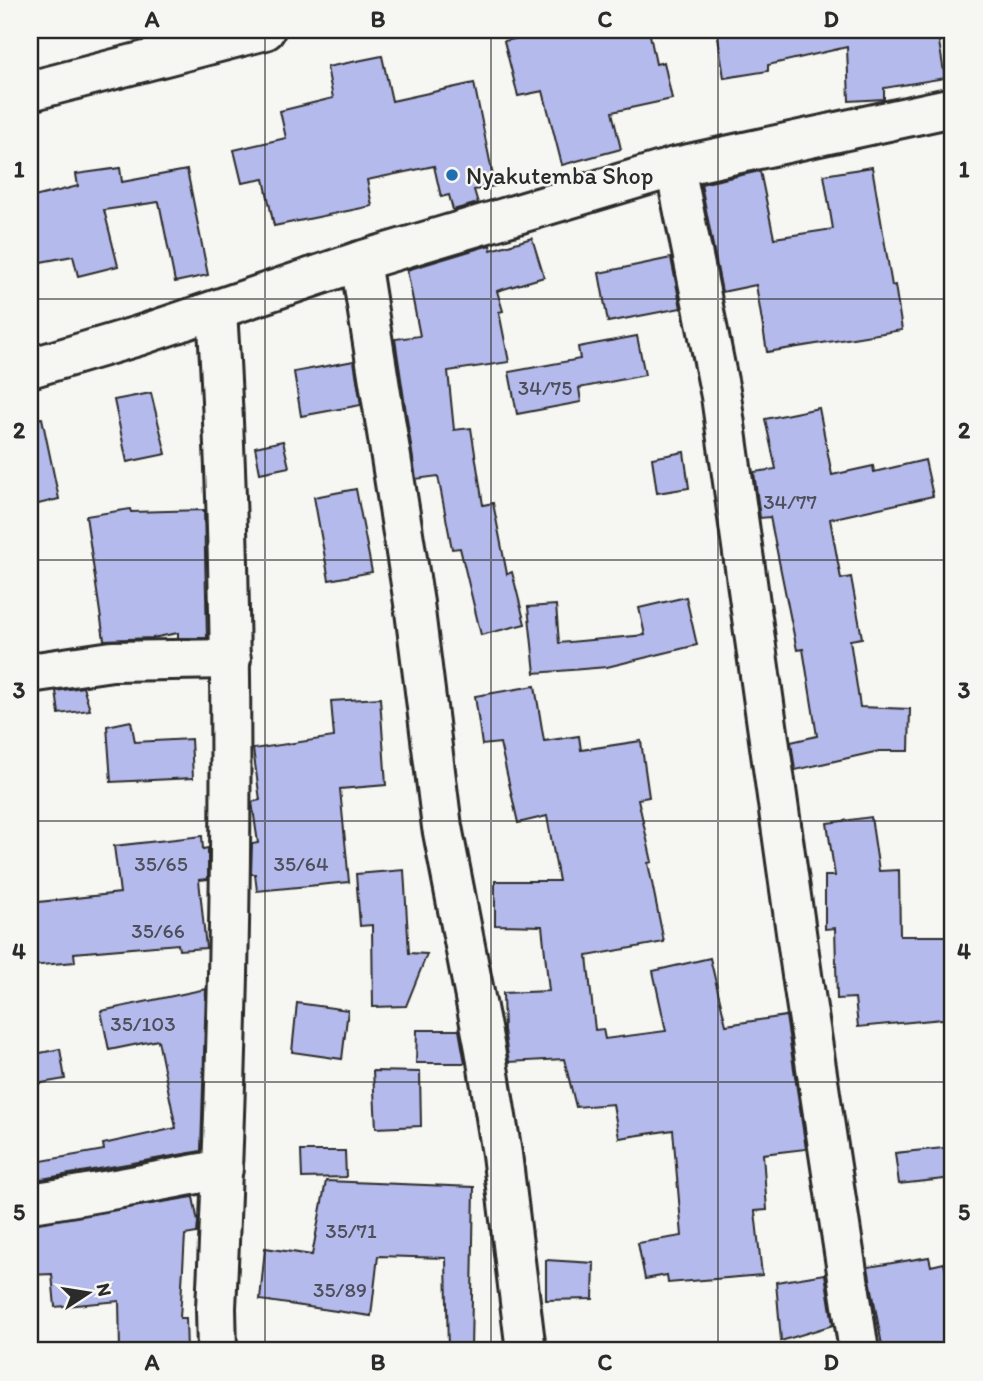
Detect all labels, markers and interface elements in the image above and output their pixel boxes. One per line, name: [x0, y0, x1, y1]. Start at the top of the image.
text: A: [144, 5, 160, 33]
text: B: [371, 5, 386, 33]
text: C: [598, 5, 613, 33]
text: D: [823, 5, 839, 33]
text: 1: [14, 155, 25, 183]
text: 1: [959, 155, 970, 183]
place label: Nyakutemba Shop: [466, 161, 654, 190]
marker: Nyakutemba Shop: [444, 167, 460, 183]
house number: 34/75: [518, 375, 572, 400]
text: 2: [13, 416, 26, 444]
text: 2: [958, 416, 971, 444]
house number: 34/77: [763, 489, 817, 514]
text: 3: [13, 676, 26, 704]
text: 3: [958, 676, 971, 704]
house number: 35/65: [134, 851, 188, 876]
house number: 35/64: [273, 851, 329, 876]
house number: 35/66: [131, 918, 185, 943]
text: 4: [12, 937, 26, 965]
text: 4: [957, 937, 971, 965]
house number: 35/103: [110, 1011, 176, 1036]
text: 5: [13, 1198, 25, 1226]
text: 5: [958, 1198, 970, 1226]
house number: 35/71: [325, 1218, 377, 1243]
north arrow: [52, 1258, 122, 1328]
house number: 35/89: [313, 1277, 367, 1302]
text: N: [92, 1281, 117, 1298]
text: A: [144, 1348, 160, 1376]
text: B: [371, 1348, 386, 1376]
text: C: [598, 1348, 613, 1376]
text: D: [823, 1348, 839, 1376]

